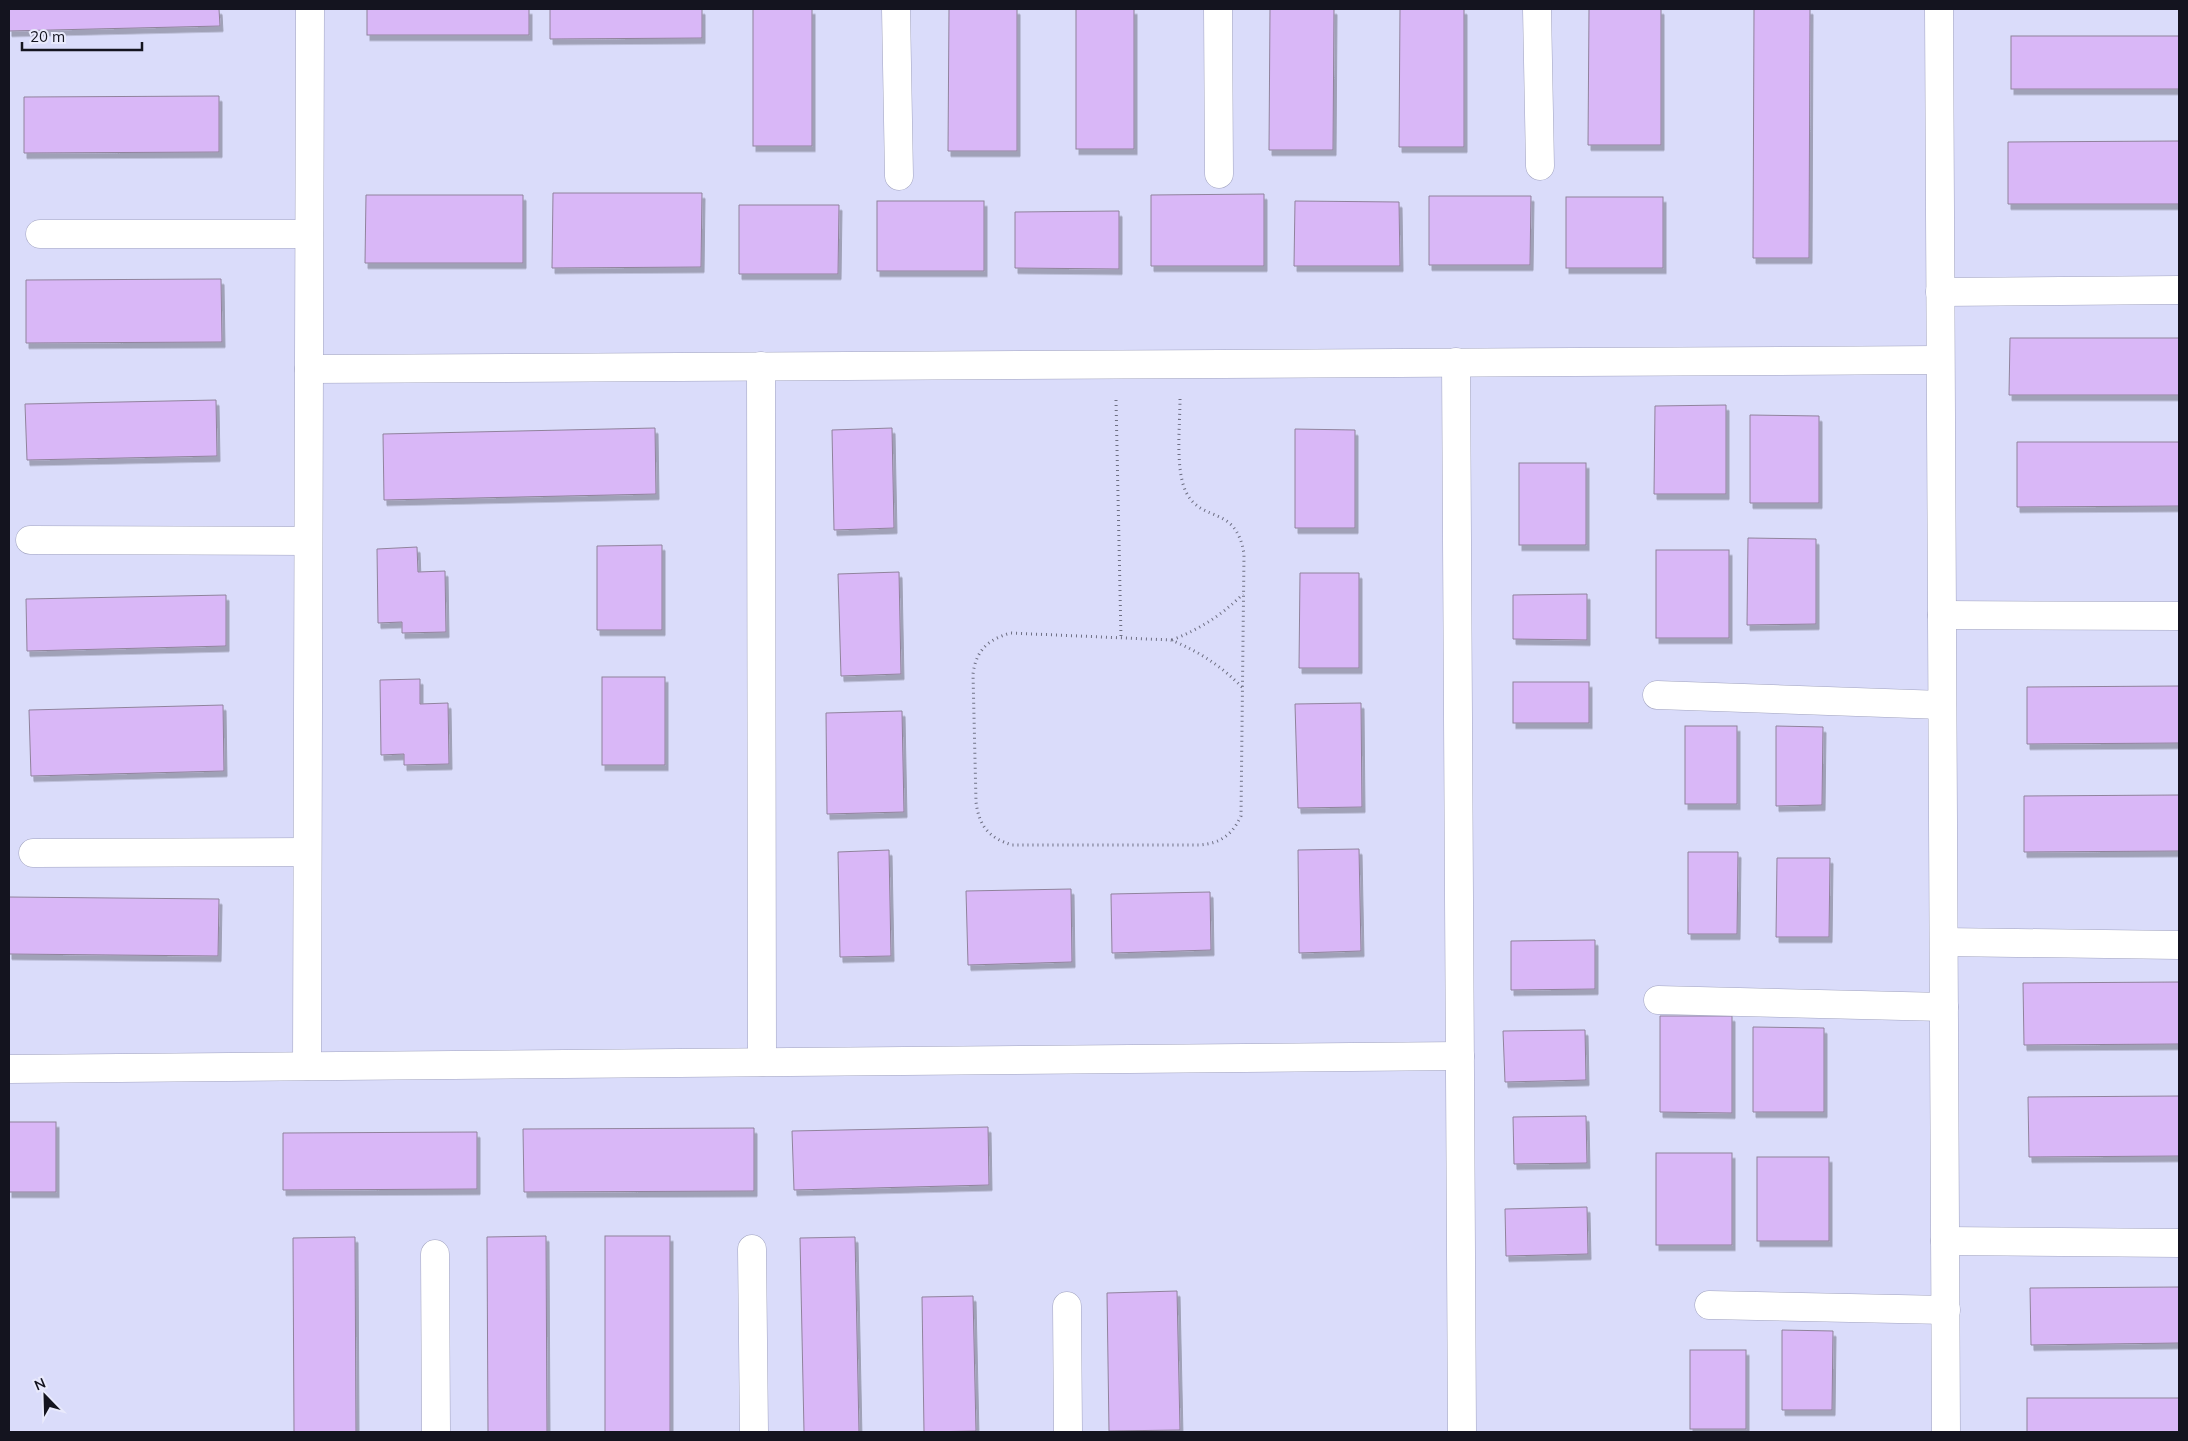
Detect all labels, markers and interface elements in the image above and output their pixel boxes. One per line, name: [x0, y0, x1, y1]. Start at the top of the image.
scale bar: [22, 20, 142, 52]
text: 20 m: [30, 27, 65, 46]
north arrow: [20, 1371, 70, 1421]
text: N: [32, 1374, 48, 1394]

